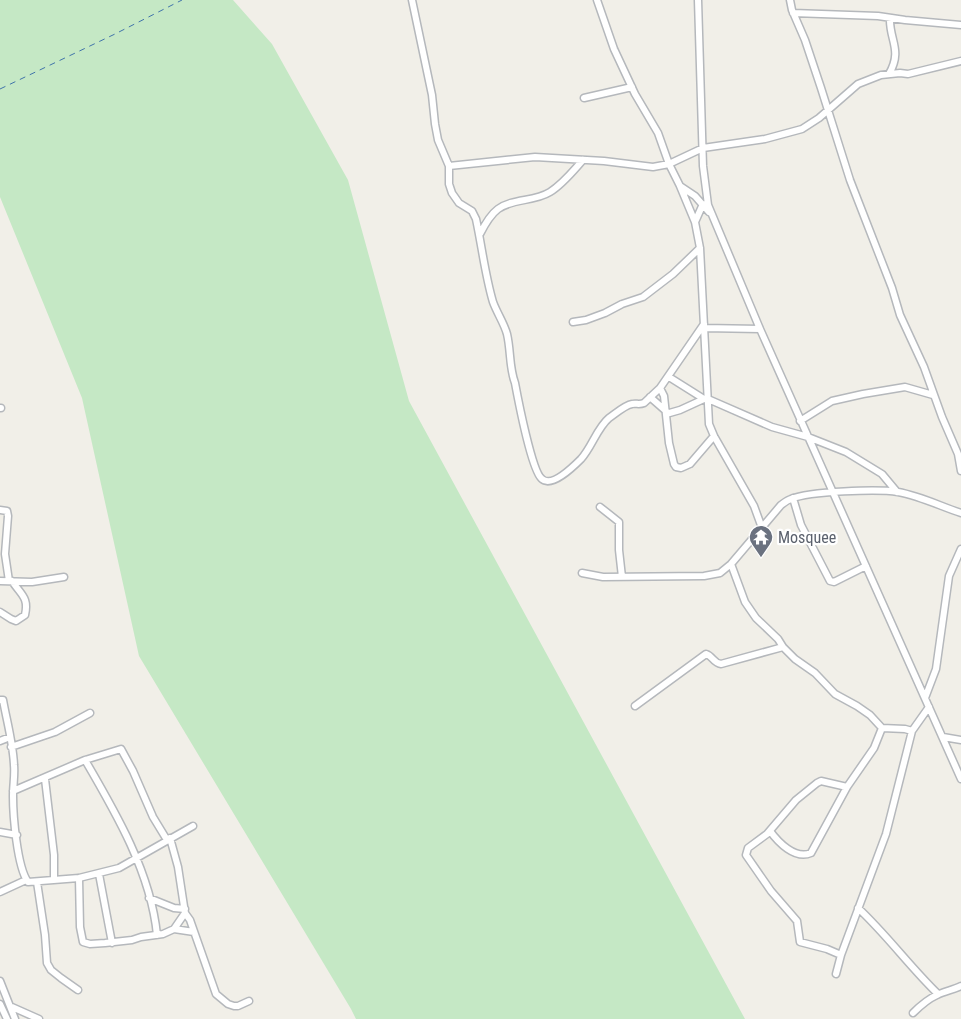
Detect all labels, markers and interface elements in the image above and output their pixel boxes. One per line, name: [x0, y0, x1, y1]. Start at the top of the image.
temple icon: Mosquee: [748, 524, 774, 558]
place label: Mosquee: [778, 528, 836, 547]

